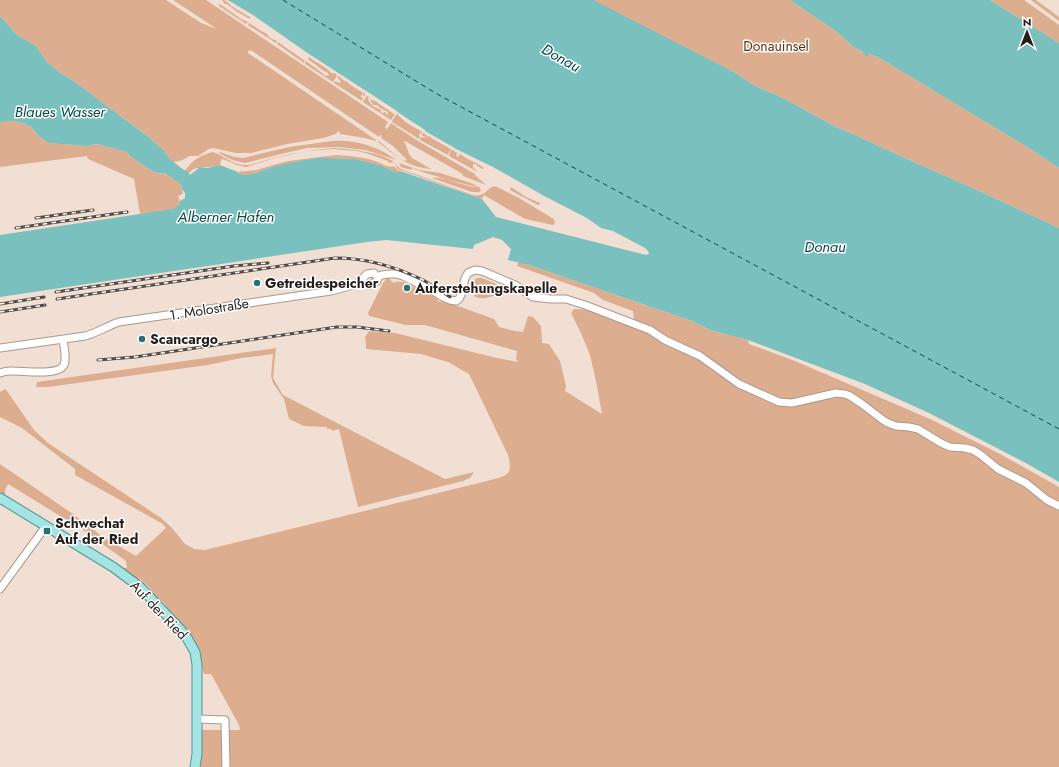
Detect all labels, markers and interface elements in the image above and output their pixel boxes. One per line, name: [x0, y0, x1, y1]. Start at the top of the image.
north arrow: [1007, 12, 1047, 52]
text: N: [1023, 14, 1031, 30]
park label: Donauinsel: [743, 36, 809, 56]
water label: Donau: [538, 38, 585, 78]
water label: Blaues Wasser: [15, 101, 106, 123]
water label: Alberner Hafen: [177, 206, 274, 228]
water label: Donau: [804, 236, 846, 258]
place label: Getreidespeicher: [265, 273, 379, 293]
marker: Getreidespeicher: [252, 278, 262, 288]
place label: Auferstehungskapelle: [414, 278, 557, 298]
marker: Auferstehungskapelle: [402, 283, 412, 293]
street label: 1. Molostraße: [168, 293, 250, 325]
place label: Scancargo: [150, 329, 218, 349]
marker: Scancargo: [137, 334, 147, 344]
place label: Schwechat Auf der Ried: [54, 513, 138, 549]
marker: Schwechat Auf der Ried: [42, 526, 52, 536]
street label: Auf der Ried: [126, 576, 192, 644]

